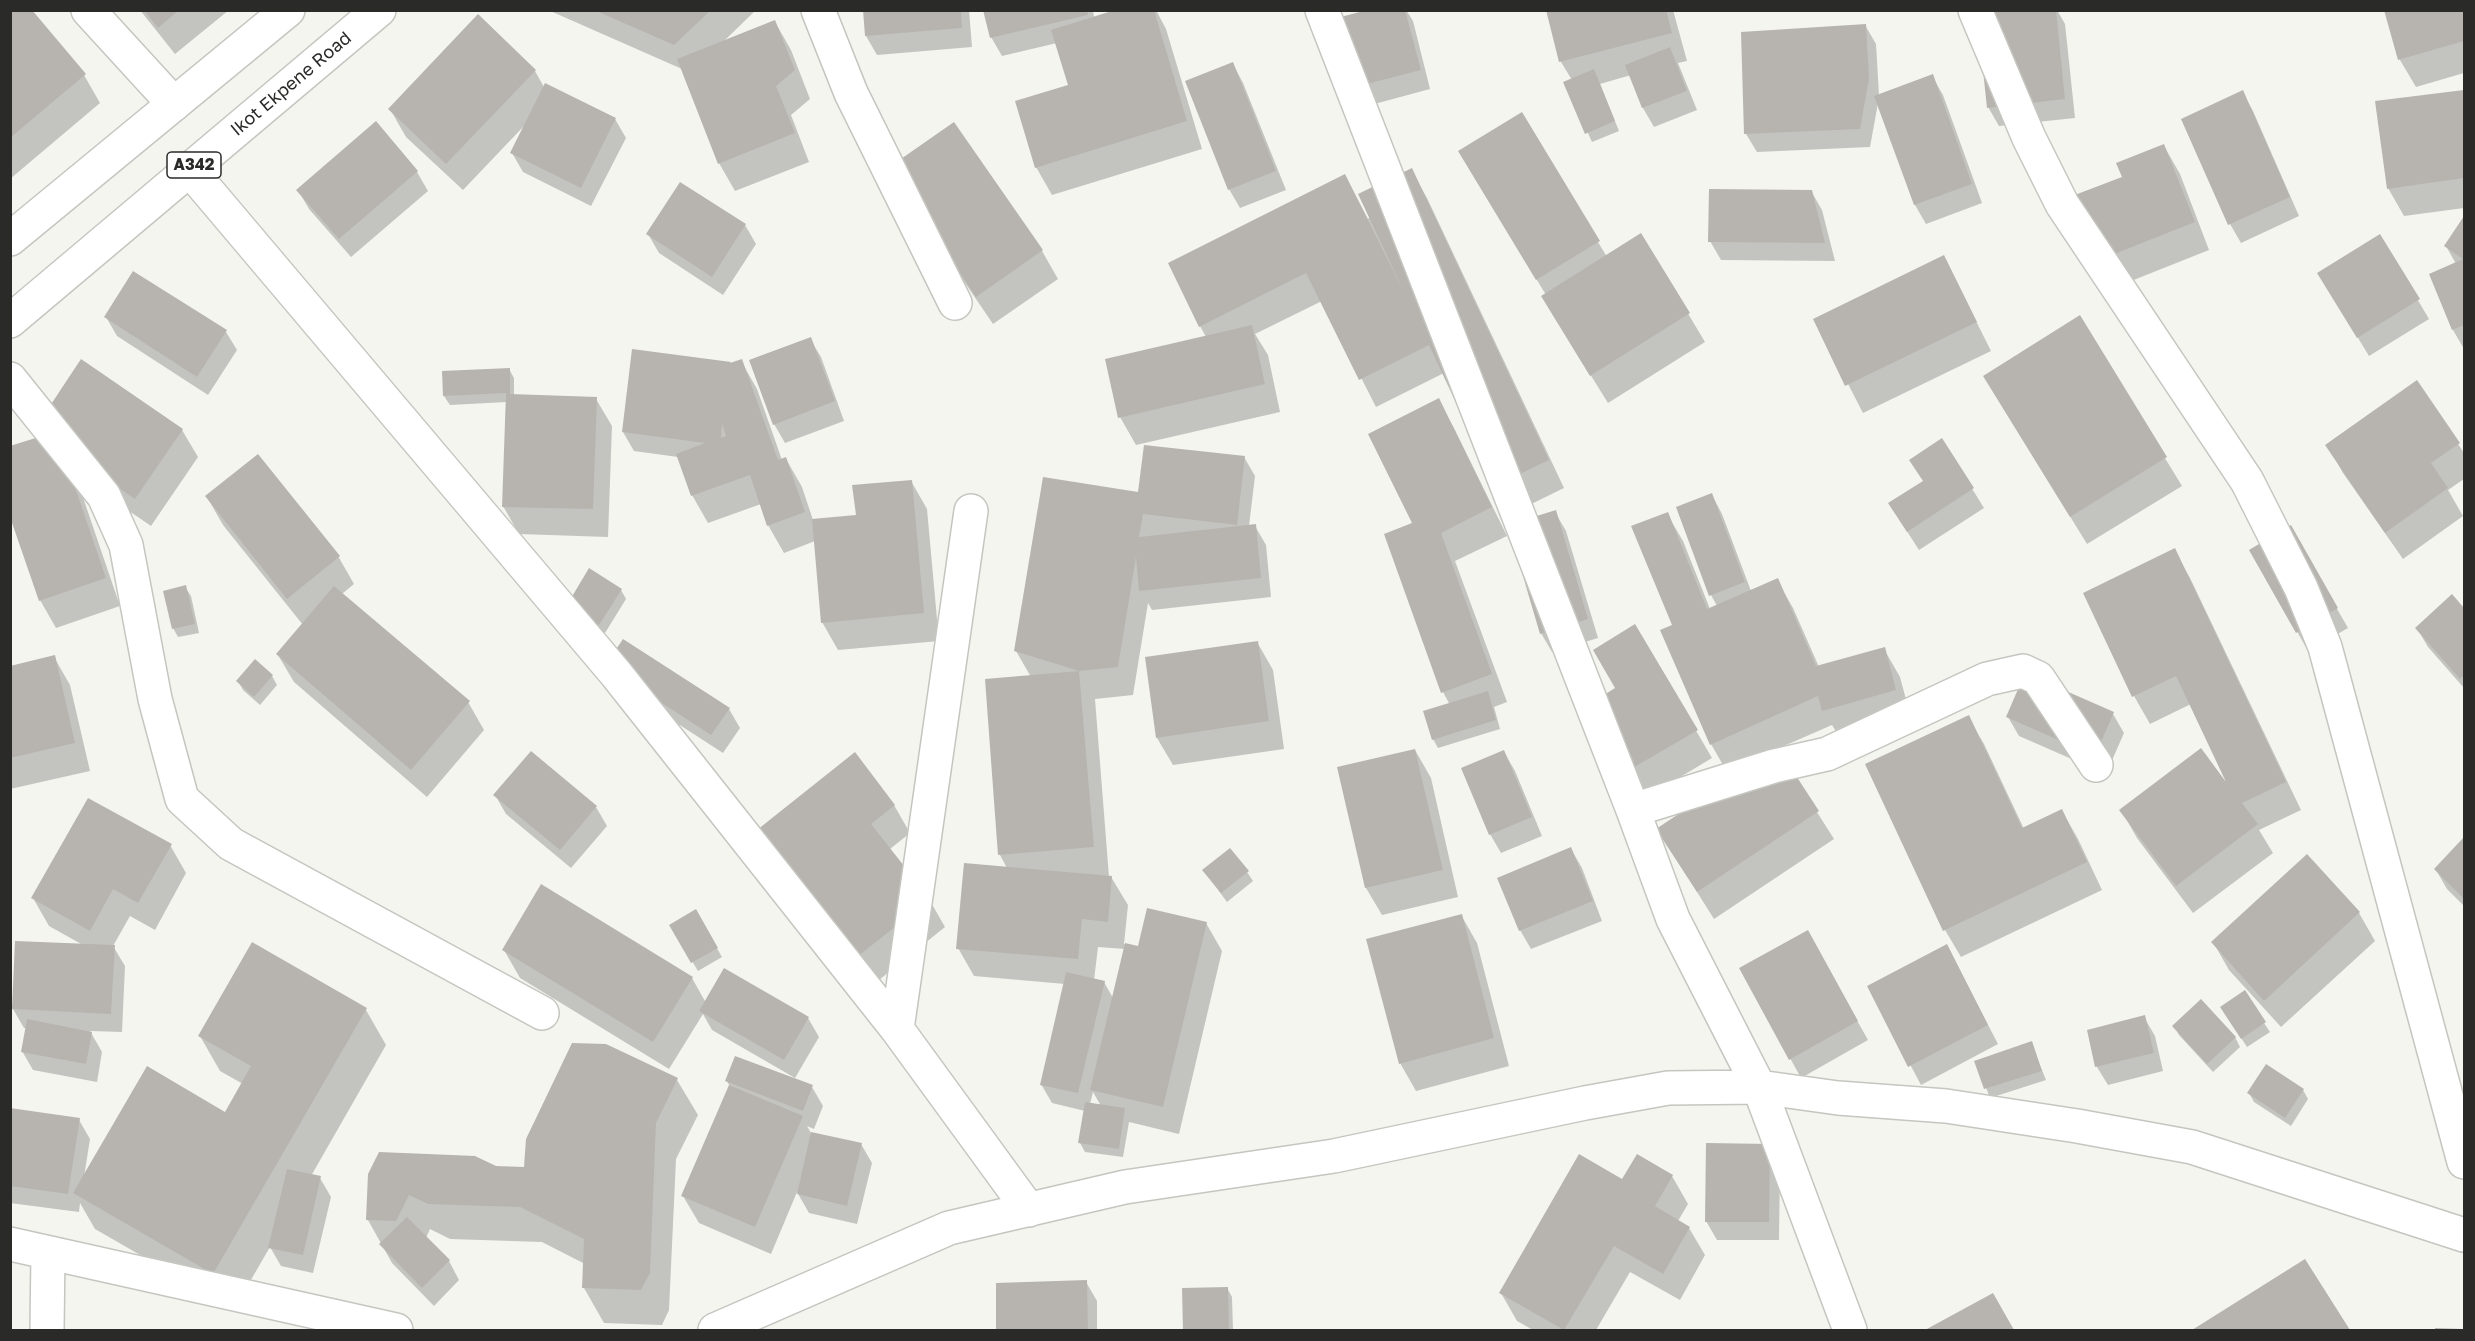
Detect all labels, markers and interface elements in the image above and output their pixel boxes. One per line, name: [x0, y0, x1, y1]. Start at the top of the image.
street label: Ikot Ekpene Road: [226, 27, 356, 141]
road number: A342: [167, 152, 221, 178]

